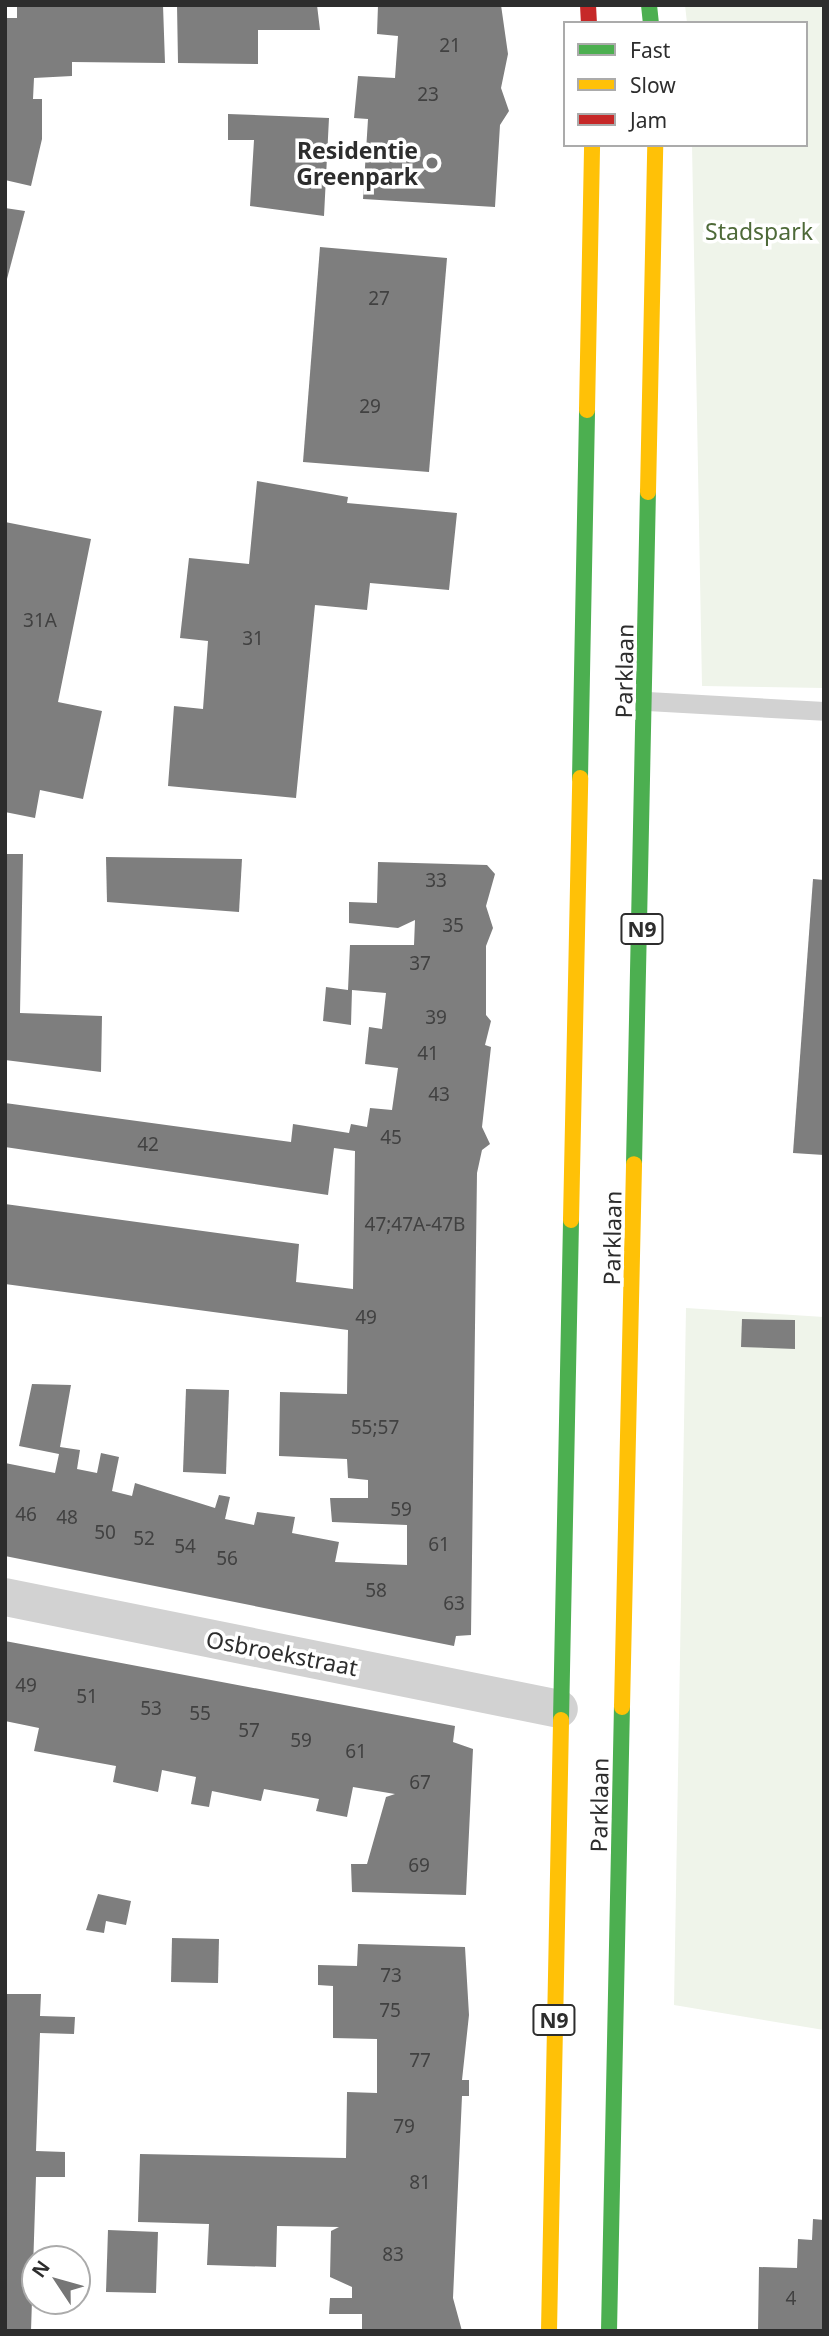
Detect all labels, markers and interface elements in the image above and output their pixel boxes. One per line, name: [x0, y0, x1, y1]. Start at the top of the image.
legend: [563, 21, 808, 147]
house number: 21: [439, 35, 461, 57]
text: Fast: [630, 36, 670, 64]
text: Slow: [630, 71, 676, 99]
house number: 23: [417, 84, 439, 106]
text: Jam: [630, 106, 667, 134]
place label: Residentie Greenpark: [296, 136, 418, 190]
marker: Residentie Greenpark: [424, 155, 440, 171]
park label: Stadspark: [705, 217, 813, 245]
house number: 27: [368, 288, 390, 310]
house number: 29: [359, 396, 381, 418]
house number: 31A: [23, 610, 57, 632]
street label: Parklaan: [609, 623, 639, 719]
house number: 31: [242, 628, 264, 650]
house number: 33: [425, 870, 447, 892]
road number: N9: [619, 912, 665, 946]
house number: 35: [442, 915, 464, 937]
house number: 37: [409, 953, 431, 975]
house number: 39: [425, 1007, 447, 1029]
house number: 41: [417, 1043, 439, 1065]
house number: 43: [428, 1084, 450, 1106]
house number: 45: [380, 1127, 402, 1149]
house number: 42: [137, 1134, 159, 1156]
street label: Parklaan: [597, 1190, 627, 1286]
house number: 47;47A-47B: [365, 1214, 465, 1236]
house number: 49: [355, 1307, 377, 1329]
house number: 55;57: [351, 1417, 399, 1439]
house number: 59: [390, 1499, 412, 1521]
house number: 46: [15, 1504, 37, 1526]
house number: 48: [56, 1507, 78, 1529]
house number: 50: [94, 1522, 116, 1544]
house number: 52: [133, 1528, 155, 1550]
house number: 61: [428, 1534, 450, 1556]
house number: 54: [174, 1536, 196, 1558]
house number: 56: [216, 1548, 238, 1570]
house number: 58: [365, 1580, 387, 1602]
house number: 63: [443, 1593, 465, 1615]
street label: Osbroekstraat: [204, 1625, 360, 1681]
house number: 49: [15, 1675, 37, 1697]
house number: 51: [76, 1686, 98, 1708]
house number: 53: [140, 1698, 162, 1720]
house number: 55: [189, 1703, 211, 1725]
house number: 57: [238, 1720, 260, 1742]
house number: 59: [290, 1730, 312, 1752]
house number: 61: [345, 1741, 367, 1763]
street label: Parklaan: [584, 1757, 614, 1853]
house number: 67: [409, 1772, 431, 1794]
house number: 69: [408, 1855, 430, 1877]
house number: 73: [380, 1965, 402, 1987]
house number: 75: [379, 2000, 401, 2022]
road number: N9: [531, 2002, 577, 2038]
house number: 77: [409, 2050, 431, 2072]
house number: 79: [393, 2116, 415, 2138]
house number: 81: [409, 2172, 431, 2194]
house number: 83: [382, 2244, 404, 2266]
north arrow: [21, 2245, 91, 2315]
text: N: [26, 2255, 56, 2283]
house number: 4: [786, 2288, 796, 2310]

